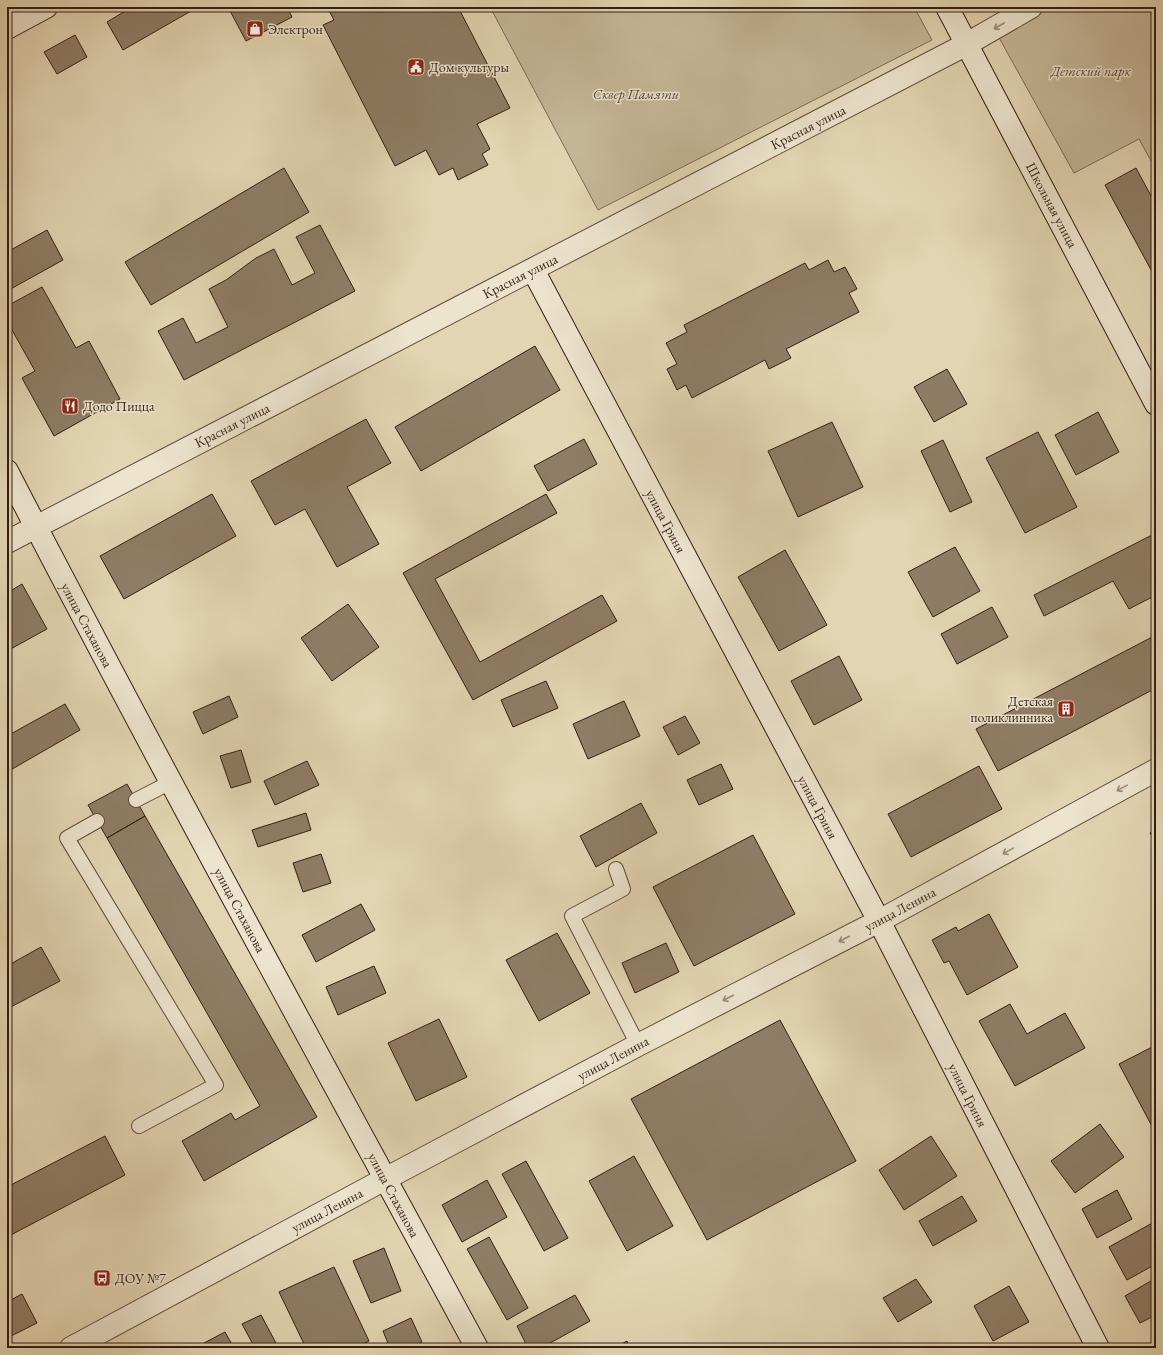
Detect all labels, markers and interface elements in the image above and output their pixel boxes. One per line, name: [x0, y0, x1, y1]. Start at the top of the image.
shop icon: Электрон: [245, 19, 265, 39]
place label: Электрон: [268, 20, 323, 38]
one-way arrow: [993, 22, 1005, 30]
public building icon: Дом культуры: [406, 57, 426, 77]
place label: Дом культуры: [429, 58, 510, 76]
park label: Детский парк: [1050, 62, 1131, 80]
park label: Сквер Памяти: [593, 85, 679, 103]
street label: Красная улица: [767, 100, 849, 154]
street label: Школьная улица: [1022, 159, 1082, 251]
street label: Красная улица: [479, 249, 561, 303]
restaurant icon: Додо Пицца: [60, 396, 80, 416]
place label: Додо Пицца: [83, 397, 155, 415]
street label: Красная улица: [191, 398, 273, 452]
street label: улица Гриня: [642, 486, 690, 556]
street label: улица Стаханова: [57, 579, 117, 671]
place label: Детская поликлинника: [970, 692, 1053, 726]
building icon: Детская поликлинника: [1056, 699, 1076, 719]
street label: улица Гриня: [794, 772, 842, 842]
one-way arrow: [1116, 785, 1128, 793]
one-way arrow: [1002, 847, 1014, 855]
street label: улица Стаханова: [210, 864, 270, 956]
street label: улица Ленина: [861, 882, 939, 935]
one-way arrow: [838, 936, 850, 943]
one-way arrow: [723, 995, 735, 1003]
street label: улица Ленина: [574, 1031, 652, 1084]
street label: улица Гриня: [944, 1060, 992, 1130]
street label: улица Стаханова: [364, 1149, 424, 1241]
street label: улица Ленина: [288, 1183, 366, 1236]
bus stop icon: ДОУ №7: [92, 1268, 112, 1288]
place label: ДОУ №7: [115, 1269, 166, 1287]

